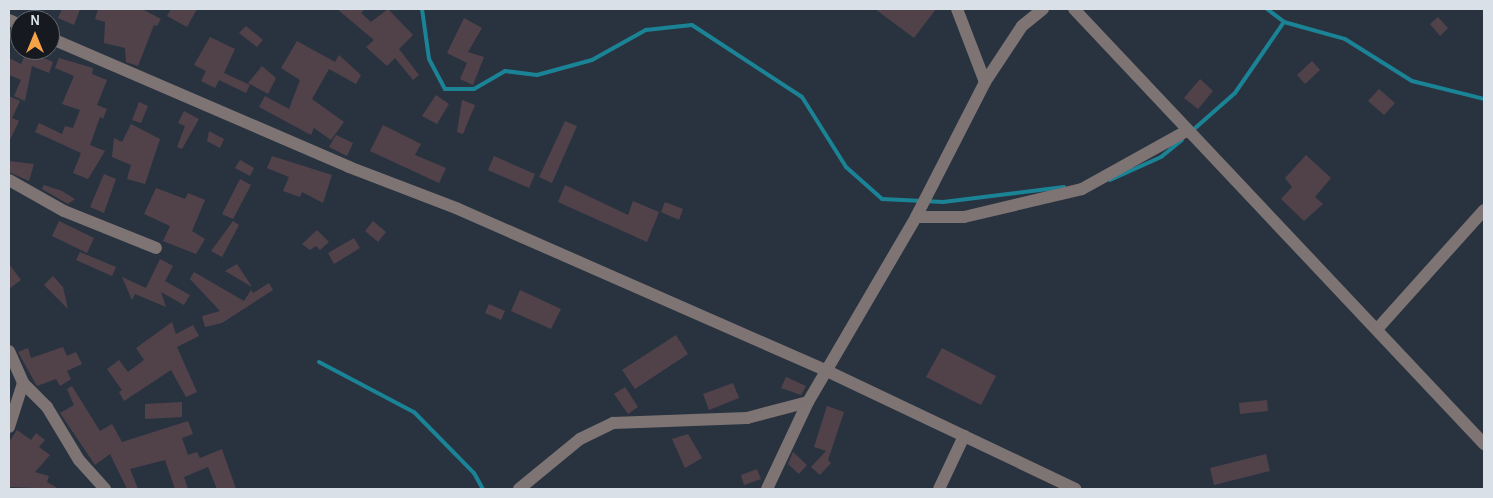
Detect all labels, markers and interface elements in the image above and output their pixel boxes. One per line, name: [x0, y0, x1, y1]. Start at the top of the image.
north arrow: [10, 10, 60, 60]
text: N: [30, 14, 40, 28]

